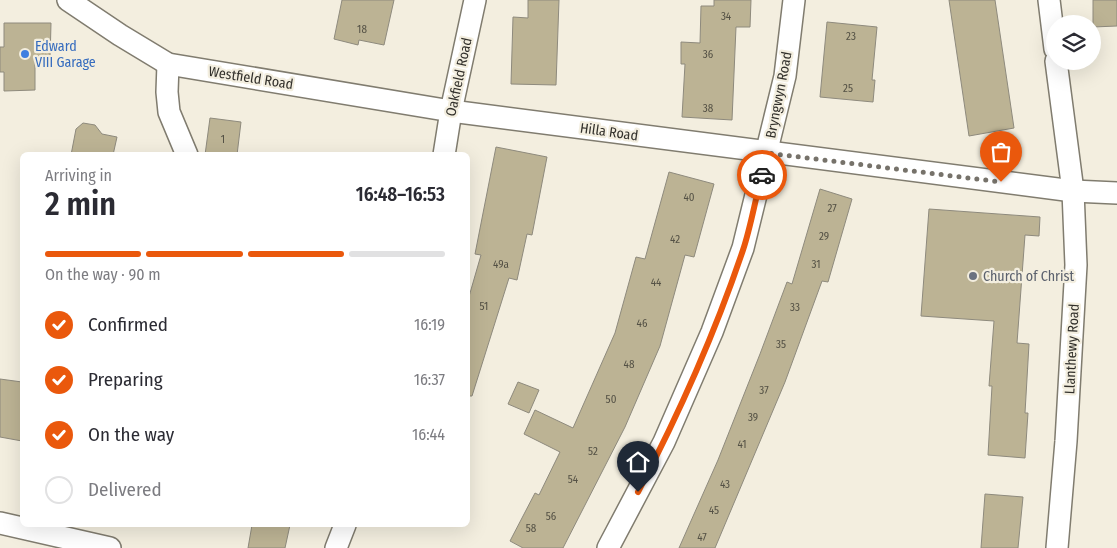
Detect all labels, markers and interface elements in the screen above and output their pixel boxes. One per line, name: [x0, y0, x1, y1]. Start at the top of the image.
house number: 34: [721, 10, 732, 23]
map controls: [1046, 15, 1101, 70]
button: layers: [1046, 15, 1101, 70]
house number: 18: [357, 23, 367, 36]
house number: 23: [846, 30, 856, 43]
street label: Oakfield Road: [442, 36, 476, 118]
place label: Edward VIII Garage: [35, 38, 96, 71]
marker: Edward VIII Garage: [19, 48, 31, 60]
house number: 36: [703, 48, 714, 61]
street label: Bryngwyn Road: [762, 50, 796, 140]
street label: Westfield Road: [207, 63, 295, 93]
house number: 25: [843, 82, 853, 95]
house number: 38: [703, 102, 714, 115]
street label: Hilla Road: [579, 120, 639, 144]
pin: [980, 131, 1022, 182]
house number: 1: [221, 133, 225, 146]
icon: bag: [987, 138, 1015, 166]
courier: [737, 150, 787, 200]
icon: car: [748, 161, 776, 189]
text: Arriving in: [45, 166, 112, 185]
text: 16:48–16:53: [356, 183, 445, 206]
text: 2 min: [45, 185, 116, 223]
house number: 40: [683, 191, 695, 204]
house number: 27: [827, 202, 837, 215]
house number: 29: [819, 230, 829, 243]
house number: 42: [670, 233, 680, 246]
house number: 49a: [493, 258, 509, 271]
house number: 31: [812, 258, 821, 271]
text: On the way · 90 m: [45, 265, 161, 284]
place label: Church of Christ: [983, 268, 1075, 285]
marker: Church of Christ: [967, 270, 979, 282]
house number: 44: [651, 276, 662, 289]
house number: 51: [480, 300, 488, 313]
house number: 33: [790, 301, 800, 314]
street label: Llanthewy Road: [1061, 303, 1083, 395]
icon: check: [45, 311, 73, 339]
text: Confirmed: [88, 313, 168, 336]
text: 16:19: [414, 315, 445, 334]
house number: 46: [637, 317, 648, 330]
house number: 35: [776, 338, 786, 351]
house number: 48: [624, 358, 635, 371]
icon: check: [45, 366, 73, 394]
text: Preparing: [88, 368, 163, 391]
text: 16:37: [414, 370, 445, 389]
house number: 37: [759, 384, 769, 397]
house number: 50: [606, 393, 617, 406]
house number: 39: [748, 411, 758, 424]
icon: check: [45, 421, 73, 449]
text: On the way: [88, 423, 174, 446]
text: 16:44: [412, 425, 445, 444]
house number: 41: [737, 438, 747, 451]
pin: [617, 441, 659, 492]
house number: 52: [588, 445, 598, 458]
icon: home: [624, 448, 652, 476]
house number: 54: [568, 473, 579, 486]
text: Delivered: [88, 478, 162, 501]
house number: 43: [720, 478, 730, 491]
house number: 45: [709, 504, 719, 517]
house number: 56: [546, 510, 557, 523]
house number: 58: [526, 522, 537, 535]
house number: 47: [697, 531, 707, 544]

